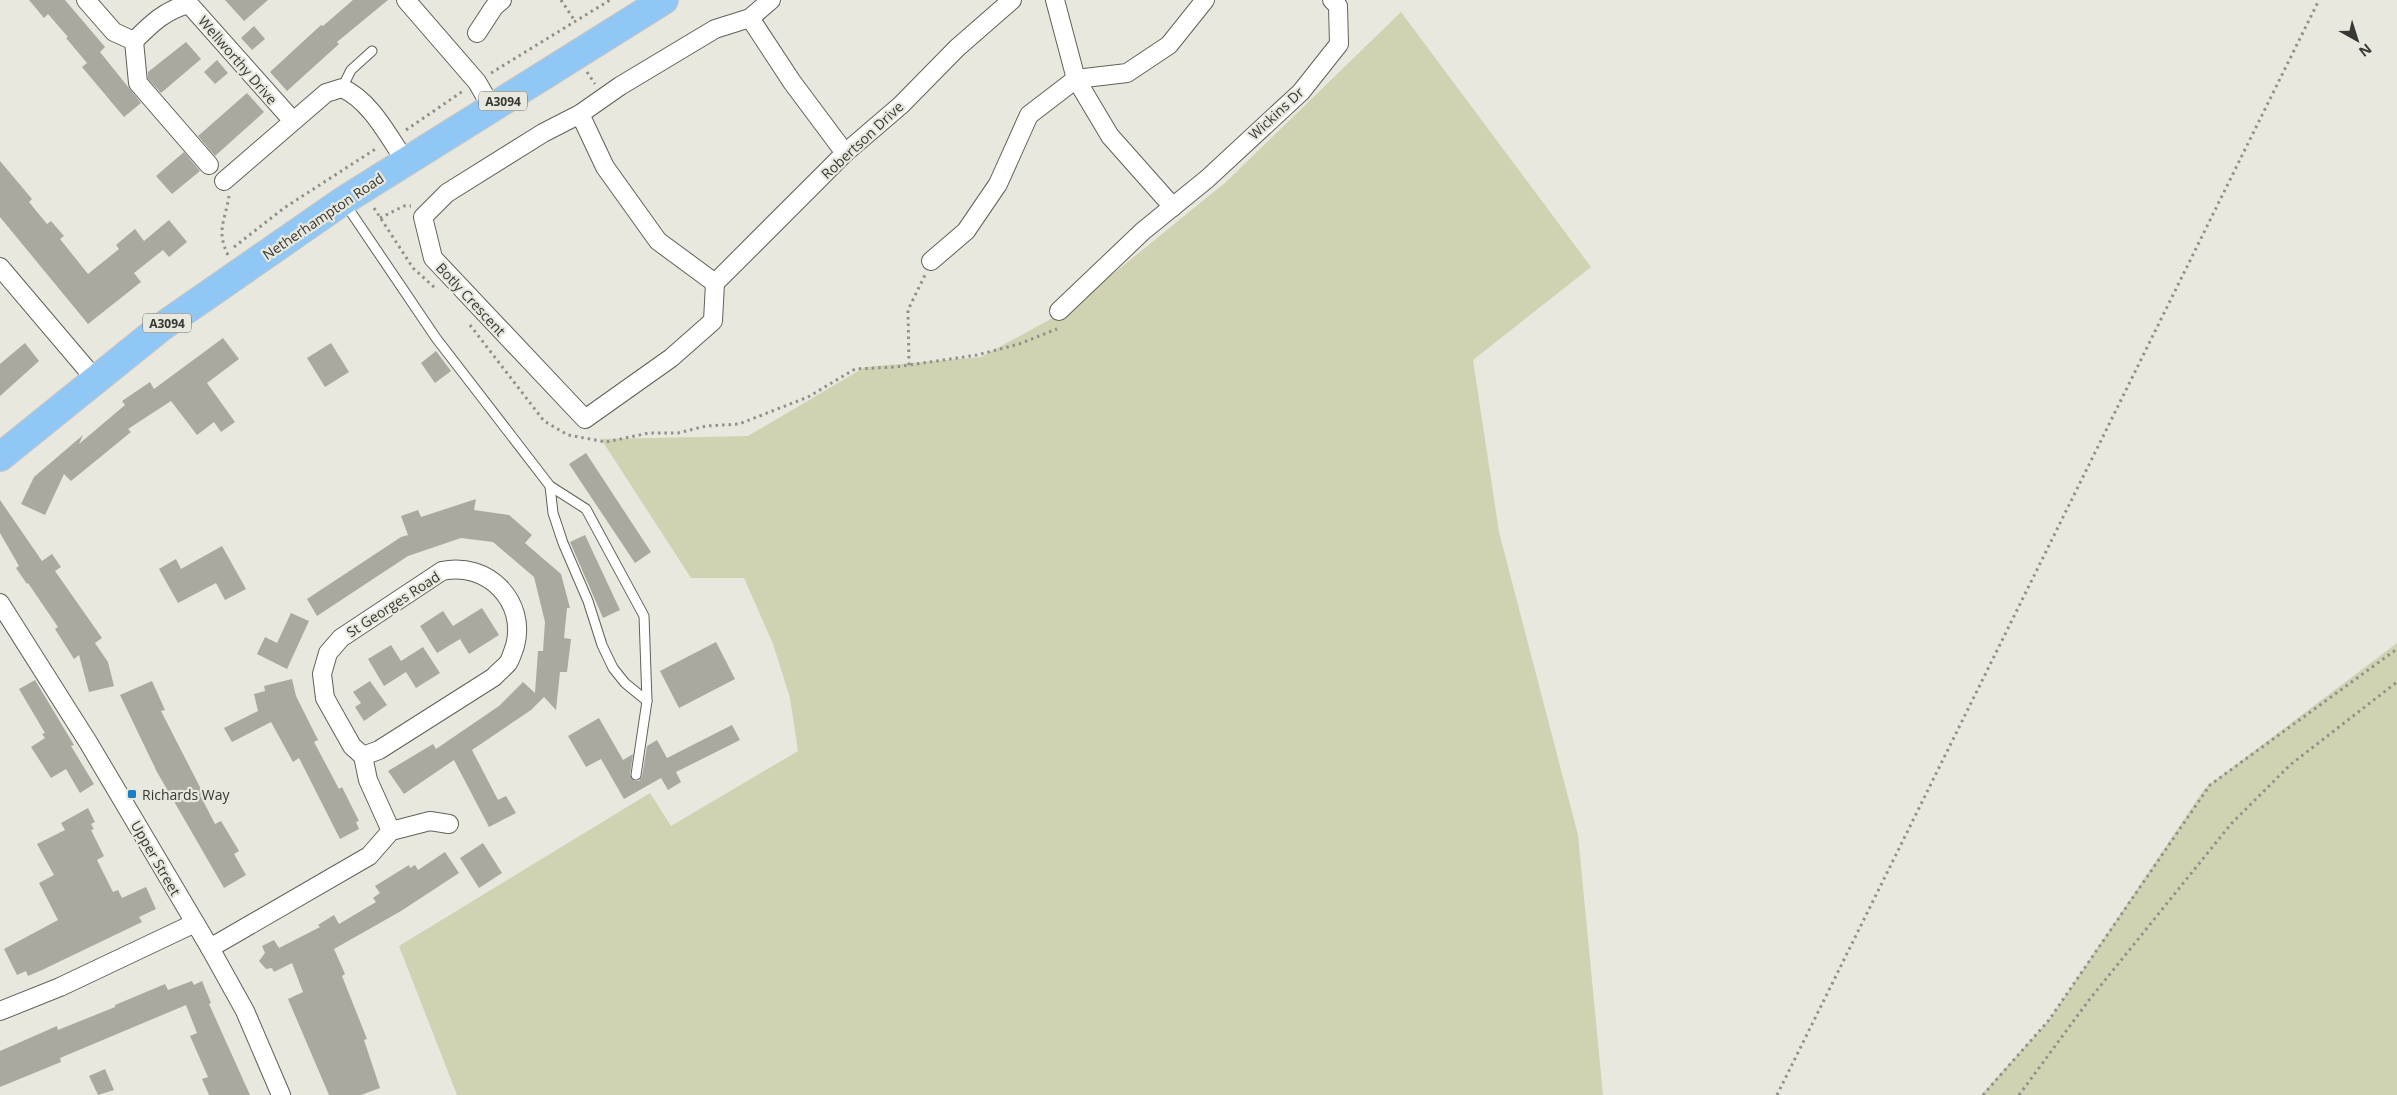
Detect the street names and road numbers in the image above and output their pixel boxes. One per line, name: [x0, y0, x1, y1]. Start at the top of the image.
street label: Wellworthy Drive: [194, 12, 282, 108]
street label: Wickins Dr: [1244, 82, 1308, 143]
road number: A3094: [479, 92, 527, 110]
street label: Robertson Drive: [817, 97, 907, 183]
street label: Netherhampton Road: [259, 168, 387, 264]
street label: Botly Crescent: [432, 258, 510, 340]
road number: A3094: [143, 314, 191, 332]
street label: St Georges Road: [343, 567, 443, 641]
street label: Upper Street: [127, 817, 185, 899]

